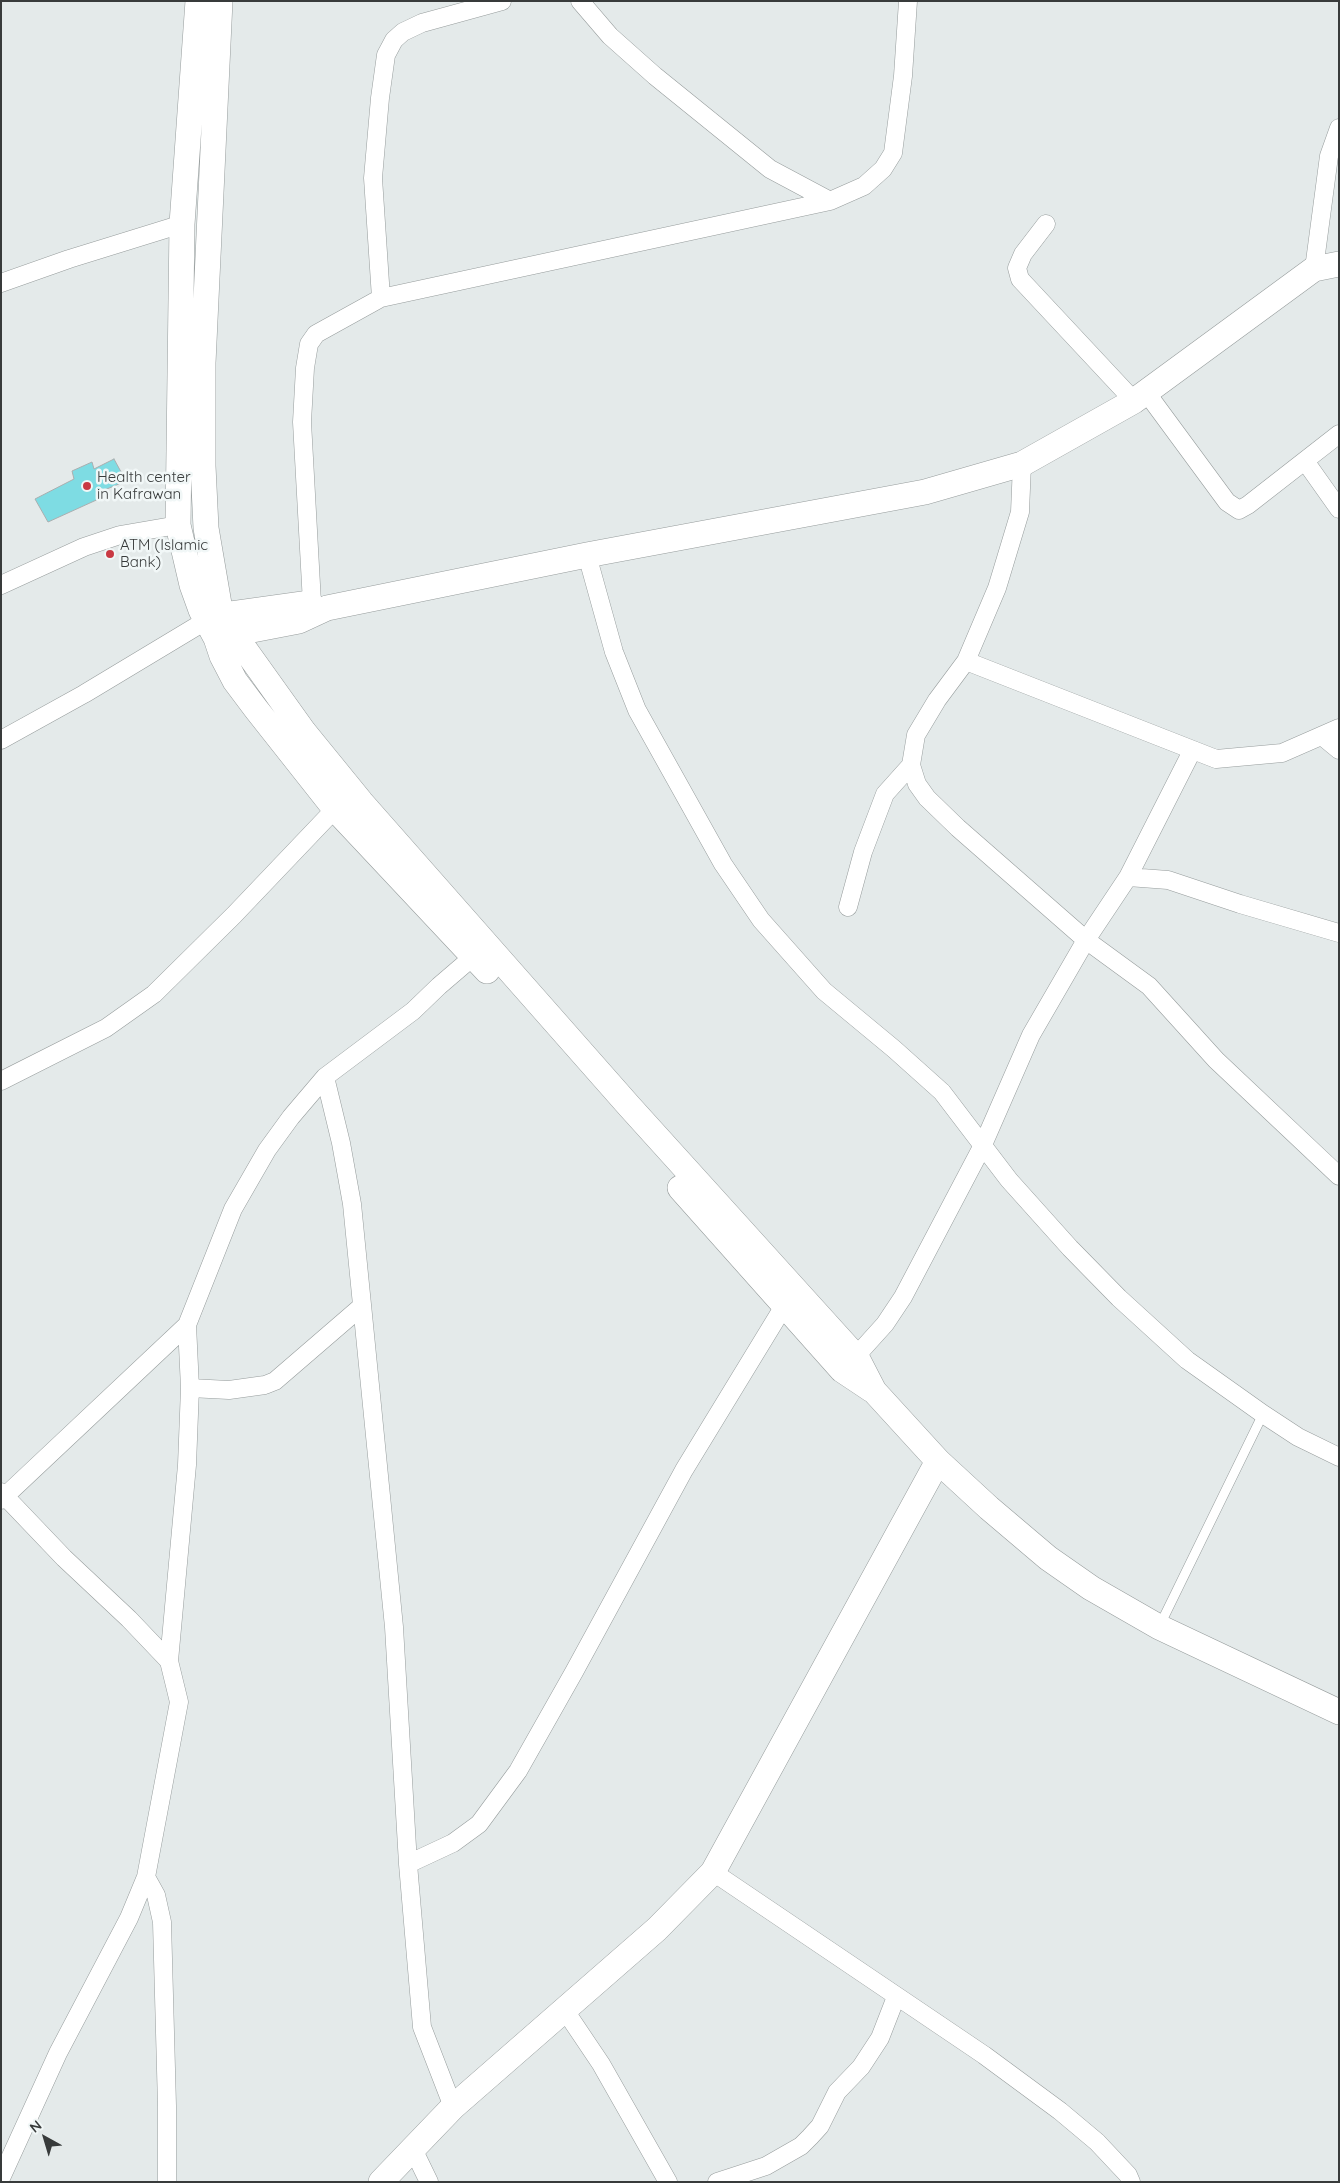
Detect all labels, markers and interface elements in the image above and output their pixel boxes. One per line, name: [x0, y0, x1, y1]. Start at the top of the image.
place label: Health center in Kafrawan: [97, 468, 191, 503]
marker: Health center in Kafrawan: [81, 480, 93, 492]
place label: ATM (Islamic Bank): [120, 536, 208, 571]
marker: ATM (Islamic Bank): [104, 548, 116, 560]
north arrow: [20, 2113, 70, 2163]
text: N: [26, 2116, 45, 2137]

